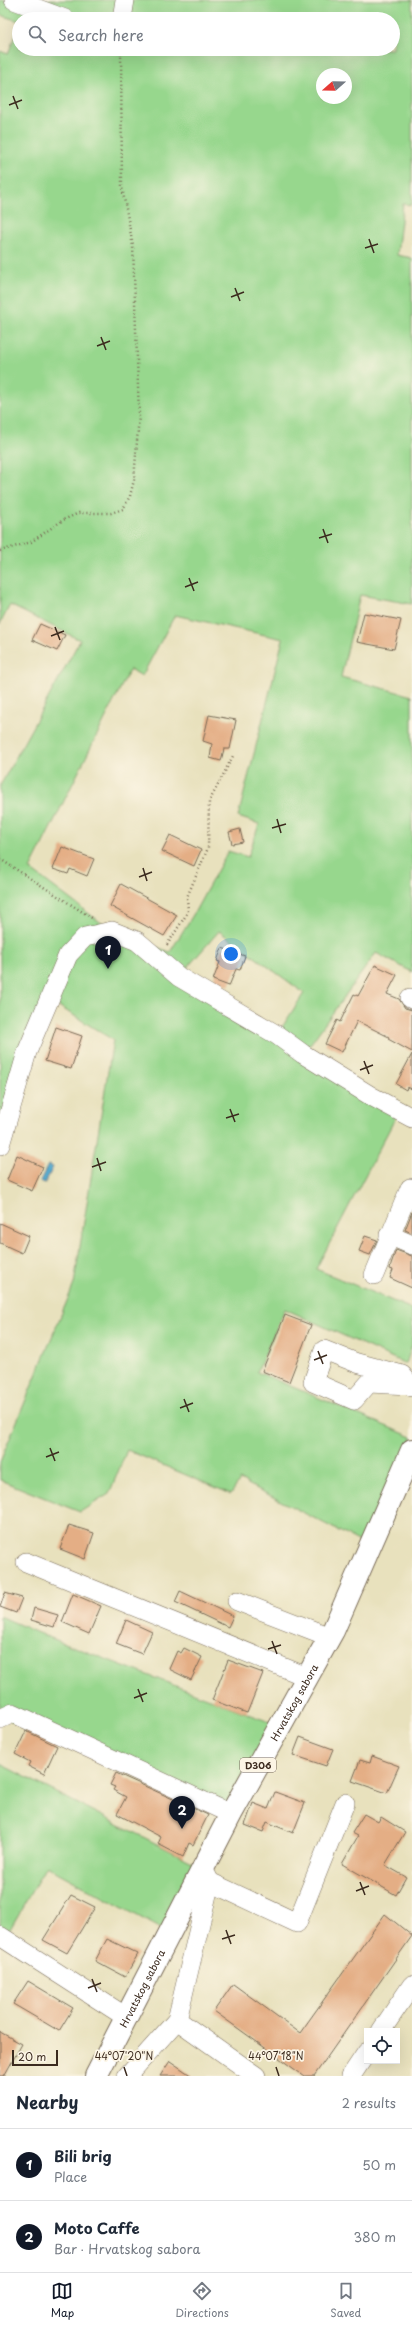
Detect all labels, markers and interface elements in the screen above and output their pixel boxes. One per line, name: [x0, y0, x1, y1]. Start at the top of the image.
search box: [12, 12, 400, 56]
icon: search: [26, 23, 48, 45]
text: Search here: [58, 23, 144, 46]
north arrow: [316, 68, 352, 104]
pin: 1: [95, 936, 121, 969]
your location: [221, 944, 241, 964]
street label: Hrvatskog sabora: [266, 1660, 321, 1743]
road number: D306: [240, 1758, 276, 1772]
pin: 2: [169, 1796, 195, 1829]
street label: Hrvatskog sabora: [115, 1946, 168, 2030]
map controls: [364, 2028, 400, 2064]
button: locate: [364, 2028, 400, 2064]
scale bar: [12, 2048, 58, 2067]
text: 20 m: [18, 2048, 46, 2065]
text: 44°07'20"N: [95, 2048, 154, 2063]
text: 44°07'18"N: [248, 2048, 304, 2063]
text: Nearby: [16, 2089, 78, 2115]
text: 2 results: [342, 2093, 396, 2112]
text: Bili brig: [54, 2144, 112, 2167]
text: 1: [26, 2155, 32, 2174]
text: 50 m: [362, 2155, 396, 2174]
text: Place: [54, 2167, 87, 2186]
text: Moto Caffe: [54, 2216, 140, 2239]
text: 2: [24, 2227, 34, 2246]
text: 380 m: [353, 2227, 396, 2246]
text: Bar · Hrvatskog sabora: [54, 2239, 200, 2258]
tab: Map: [51, 2280, 74, 2321]
tab: Directions: [175, 2280, 229, 2321]
tab: Saved: [330, 2280, 361, 2321]

